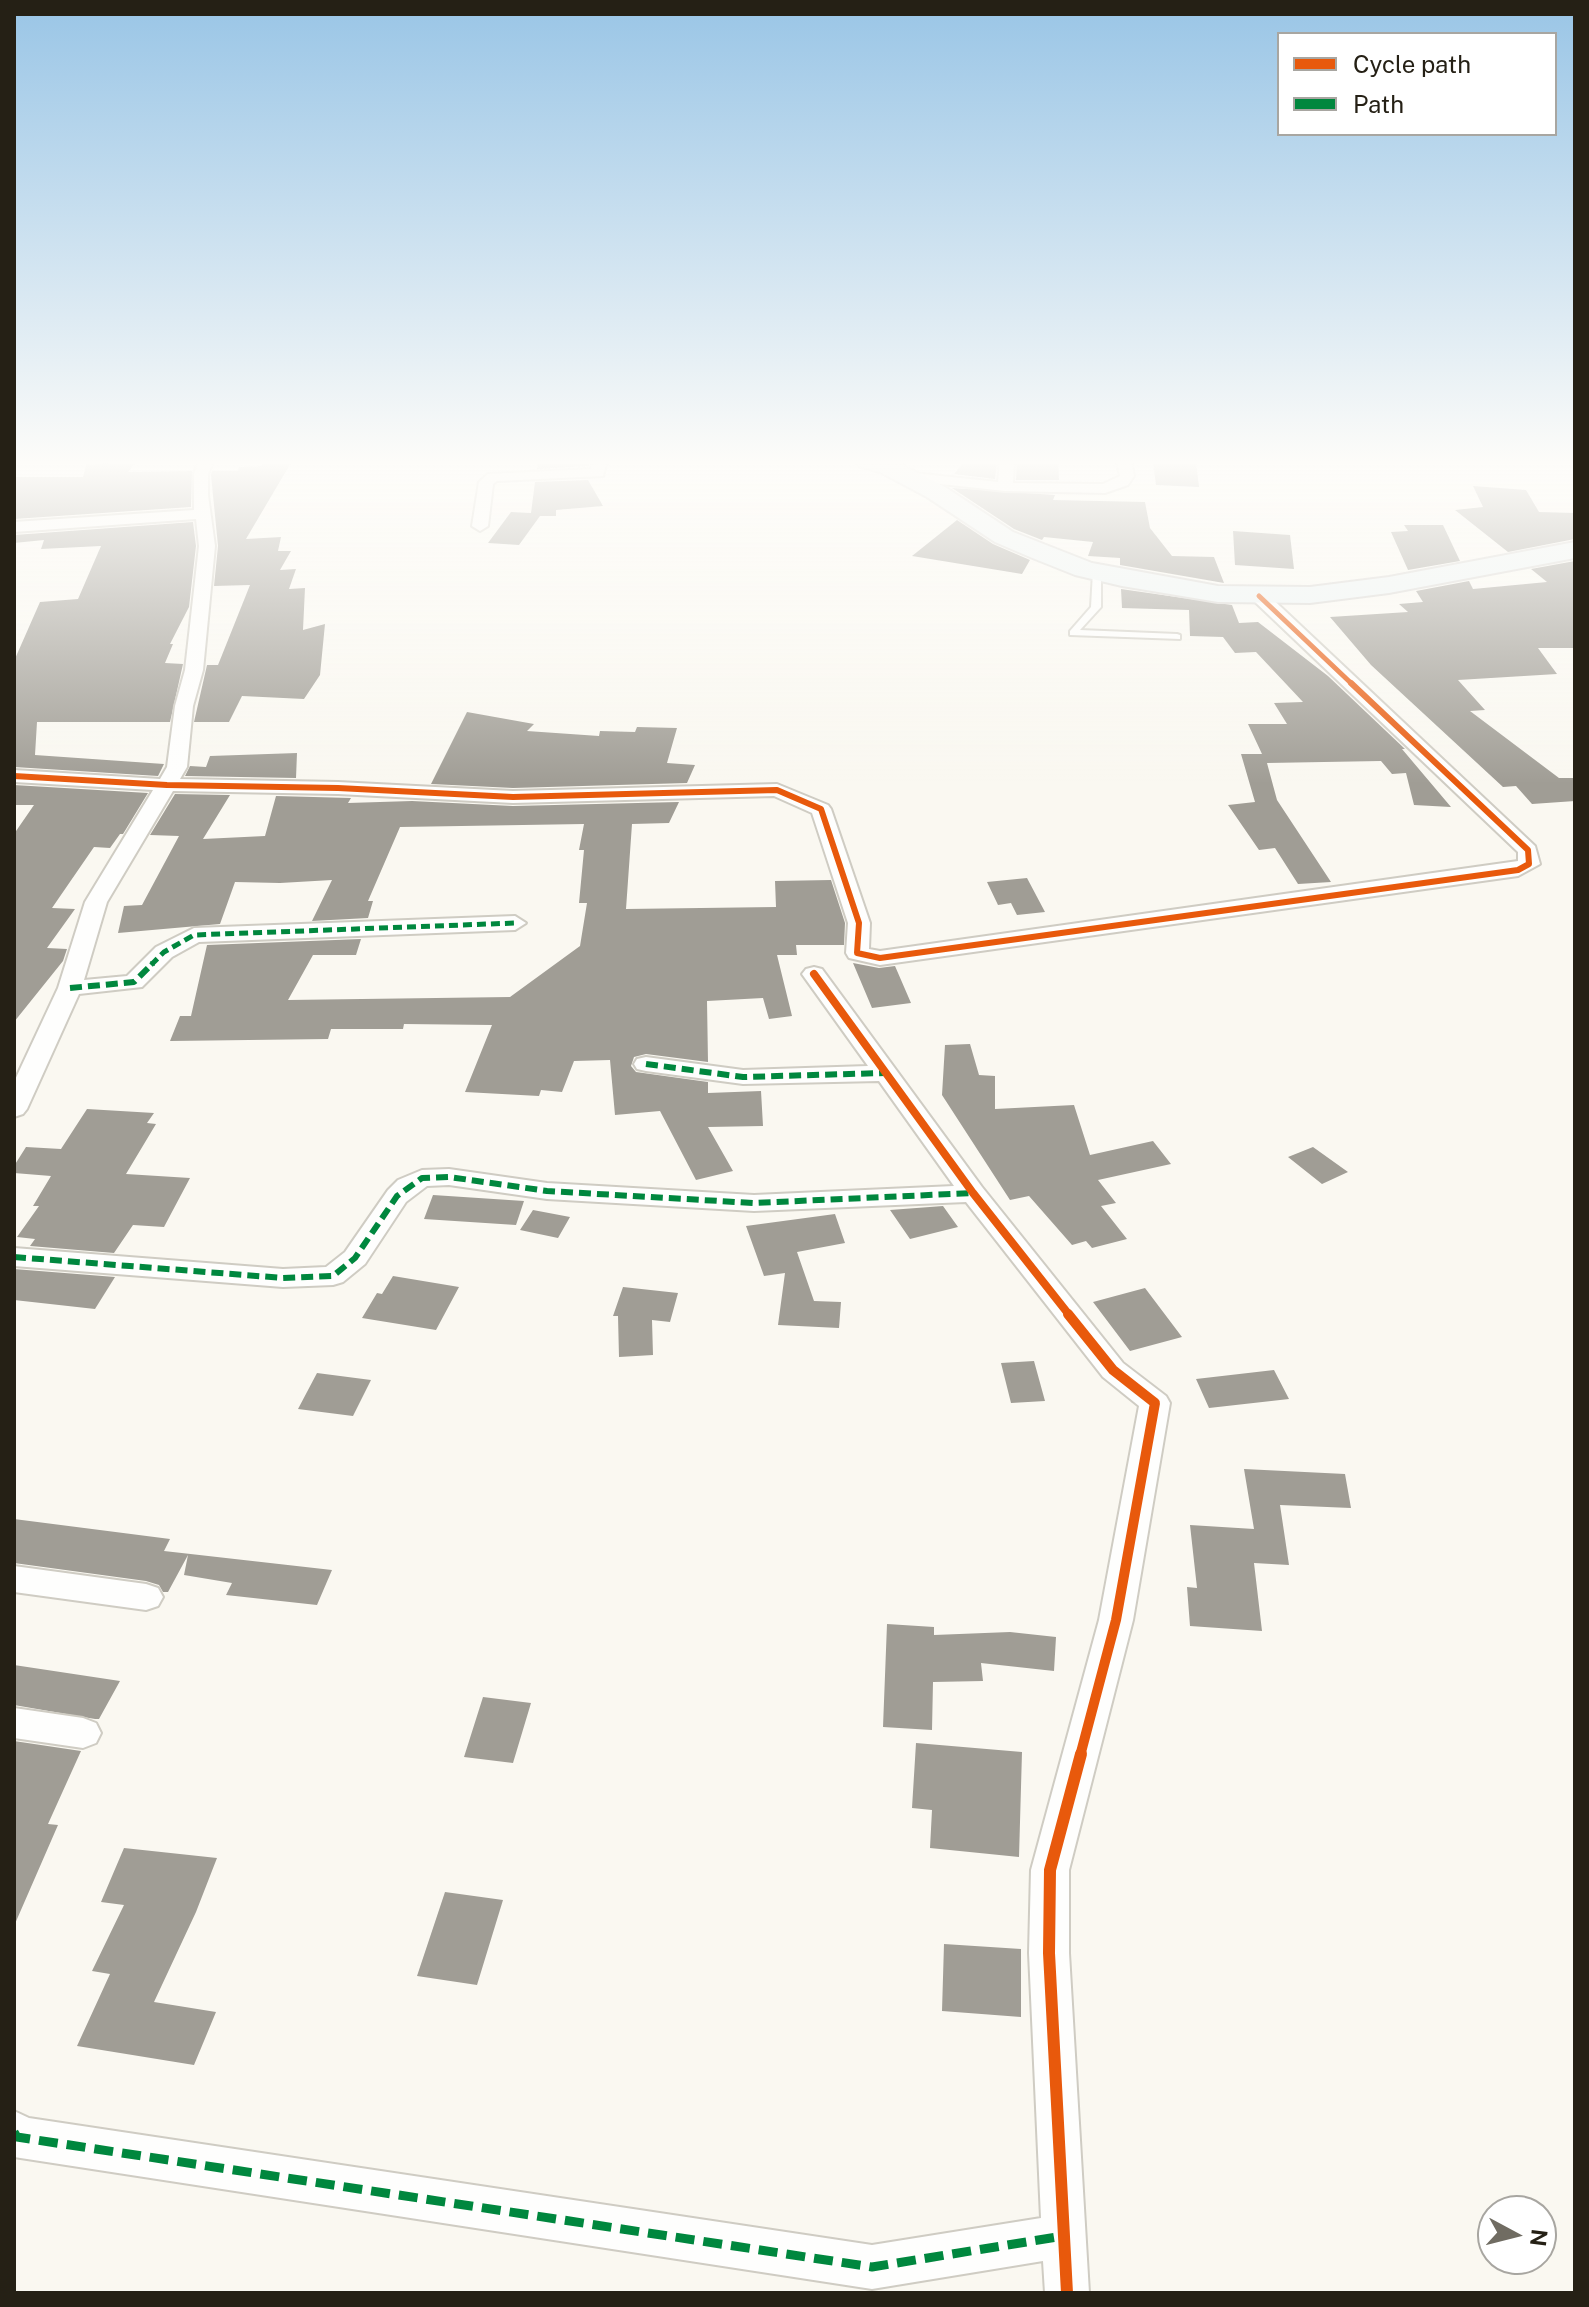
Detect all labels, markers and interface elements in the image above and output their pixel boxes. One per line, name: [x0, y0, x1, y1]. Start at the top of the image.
legend: [1277, 32, 1557, 136]
text: Cycle path: [1353, 50, 1471, 78]
text: Path: [1353, 90, 1404, 118]
north arrow: [1477, 2195, 1557, 2275]
text: N: [1525, 2228, 1553, 2248]

